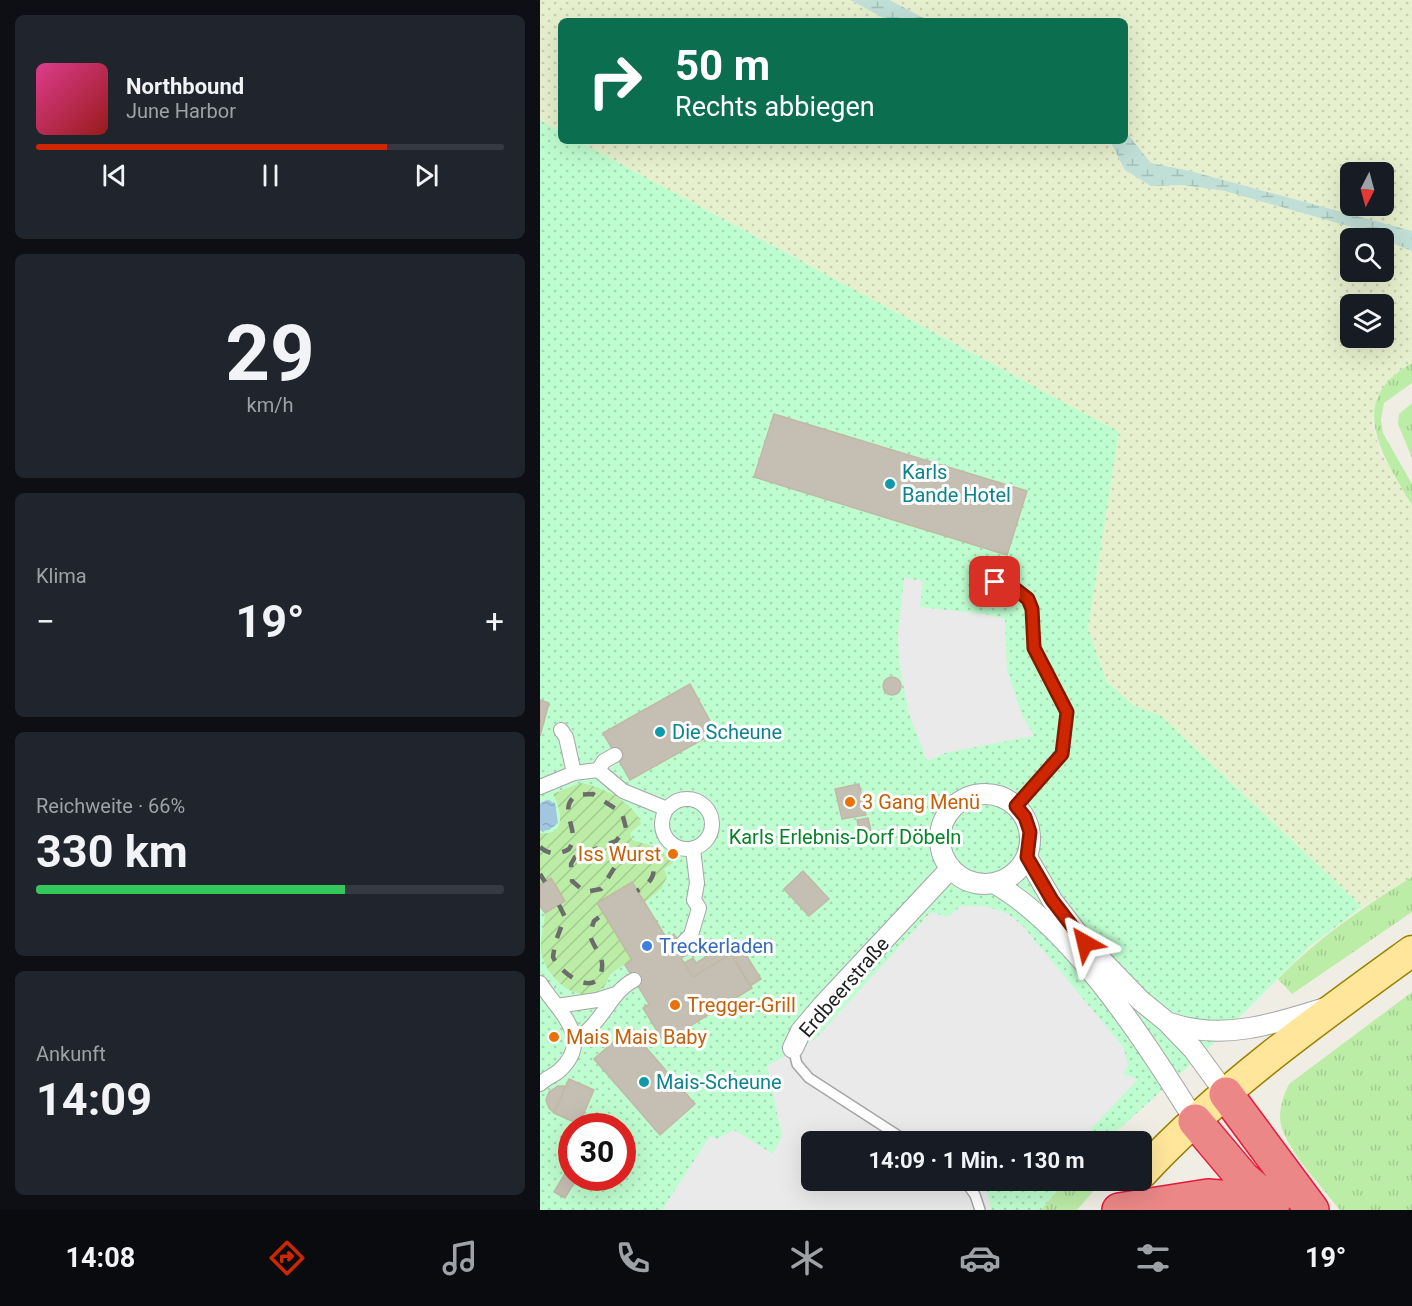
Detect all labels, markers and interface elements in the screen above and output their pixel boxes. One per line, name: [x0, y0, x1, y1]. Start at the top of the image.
text: 50 m: [675, 41, 770, 90]
icon: right: [576, 42, 654, 120]
text: Northbound: [126, 74, 244, 99]
text: Rechts abbiegen: [675, 91, 875, 123]
text: June Harbor: [126, 99, 236, 123]
icon: previous: [98, 159, 131, 192]
icon: pause: [254, 159, 287, 192]
icon: next: [410, 159, 443, 192]
north arrow: [1340, 162, 1394, 216]
map controls: [1340, 162, 1394, 348]
button: search: [1340, 228, 1394, 282]
button: layers: [1340, 294, 1394, 348]
text: 29: [225, 308, 315, 399]
text: km/h: [247, 393, 293, 417]
place label: Karls Bande Hotel: [902, 460, 1011, 507]
marker: Karls Bande Hotel: [883, 477, 897, 491]
pin: [969, 556, 1020, 607]
text: Klima: [36, 564, 87, 588]
icon: arrive: [978, 565, 1011, 598]
text: 19°: [235, 595, 305, 648]
text: −: [36, 602, 55, 641]
text: +: [485, 602, 504, 641]
place label: Die Scheune: [672, 720, 782, 744]
marker: Die Scheune: [653, 725, 667, 739]
place label: 3 Gang Menü: [862, 790, 980, 814]
text: Reichweite · 66%: [36, 794, 185, 818]
marker: 3 Gang Menü: [843, 795, 857, 809]
text: 330 km: [36, 825, 188, 878]
park label: Karls Erlebnis-Dorf Döbeln: [729, 825, 961, 849]
place label: Iss Wurst: [578, 842, 661, 866]
marker: Iss Wurst: [666, 847, 680, 861]
position arrow: [1053, 911, 1117, 975]
street label: Erdbeerstraße: [794, 932, 894, 1042]
place label: Treckerladen: [659, 934, 774, 958]
marker: Treckerladen: [640, 939, 654, 953]
place label: Tregger-Grill: [687, 993, 796, 1017]
marker: Tregger-Grill: [668, 998, 682, 1012]
place label: Mais Mais Baby: [566, 1025, 707, 1049]
marker: Mais Mais Baby: [547, 1030, 561, 1044]
text: Ankunft: [36, 1042, 106, 1066]
place label: Mais-Scheune: [656, 1070, 782, 1094]
text: 14:09: [36, 1073, 152, 1126]
marker: Mais-Scheune: [637, 1075, 651, 1089]
speed limit sign: 30: [558, 1113, 636, 1191]
text: 14:09 · 1 Min. · 130 m: [868, 1148, 1085, 1173]
icon: directions: [266, 1237, 308, 1279]
icon: music: [439, 1237, 481, 1279]
icon: phone: [612, 1237, 654, 1279]
icon: climate: [786, 1237, 828, 1279]
icon: car: [959, 1237, 1001, 1279]
icon: filters: [1132, 1237, 1174, 1279]
text: 14:08: [66, 1242, 135, 1274]
text: 19°: [1305, 1242, 1346, 1274]

